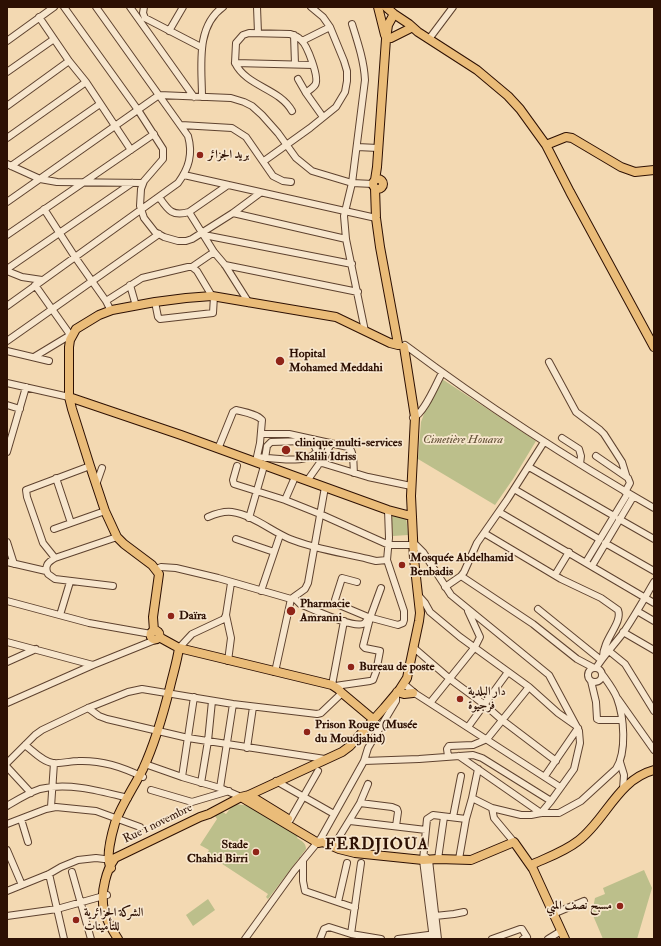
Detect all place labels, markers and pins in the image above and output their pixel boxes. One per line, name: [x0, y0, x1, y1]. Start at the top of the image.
place label: بريد الجزائر: [208, 148, 249, 162]
marker: بريد الجزائر: [195, 150, 205, 160]
place label: Hopital Mohamed Meddahi: [289, 347, 383, 375]
marker: Hopital Mohamed Meddahi: [274, 355, 286, 367]
place label: clinique multi-services Khalili Idriss: [295, 436, 402, 464]
marker: clinique multi-services Khalili Idriss: [280, 444, 292, 456]
place label: Mosquée Abdelhamid Benbadis: [410, 551, 513, 579]
marker: Mosquée Abdelhamid Benbadis: [397, 560, 407, 570]
place label: Pharmacie Amranni: [300, 597, 350, 625]
marker: Pharmacie Amranni: [285, 605, 297, 617]
place label: Daïra: [179, 609, 206, 623]
marker: Daïra: [166, 611, 176, 621]
place label: Bureau de poste: [359, 660, 435, 674]
marker: Bureau de poste: [346, 662, 356, 672]
place label: دار البلدية فرجيوة: [468, 685, 506, 713]
marker: دار البلدية فرجيوة: [455, 694, 465, 704]
place label: Prison Rouge (Musée du Moudjahid): [315, 718, 417, 746]
marker: Prison Rouge (Musée du Moudjahid): [302, 727, 312, 737]
place label: Stade Chahid Birri: [187, 838, 248, 866]
marker: Stade Chahid Birri: [251, 847, 261, 857]
place label: مسبح نصف المبي: [546, 899, 612, 913]
marker: مسبح نصف المبي: [615, 901, 625, 911]
place label: الشركة الجزائرية للتأمينات: [84, 906, 143, 934]
marker: الشركة الجزائرية للتأمينات: [71, 915, 81, 925]

